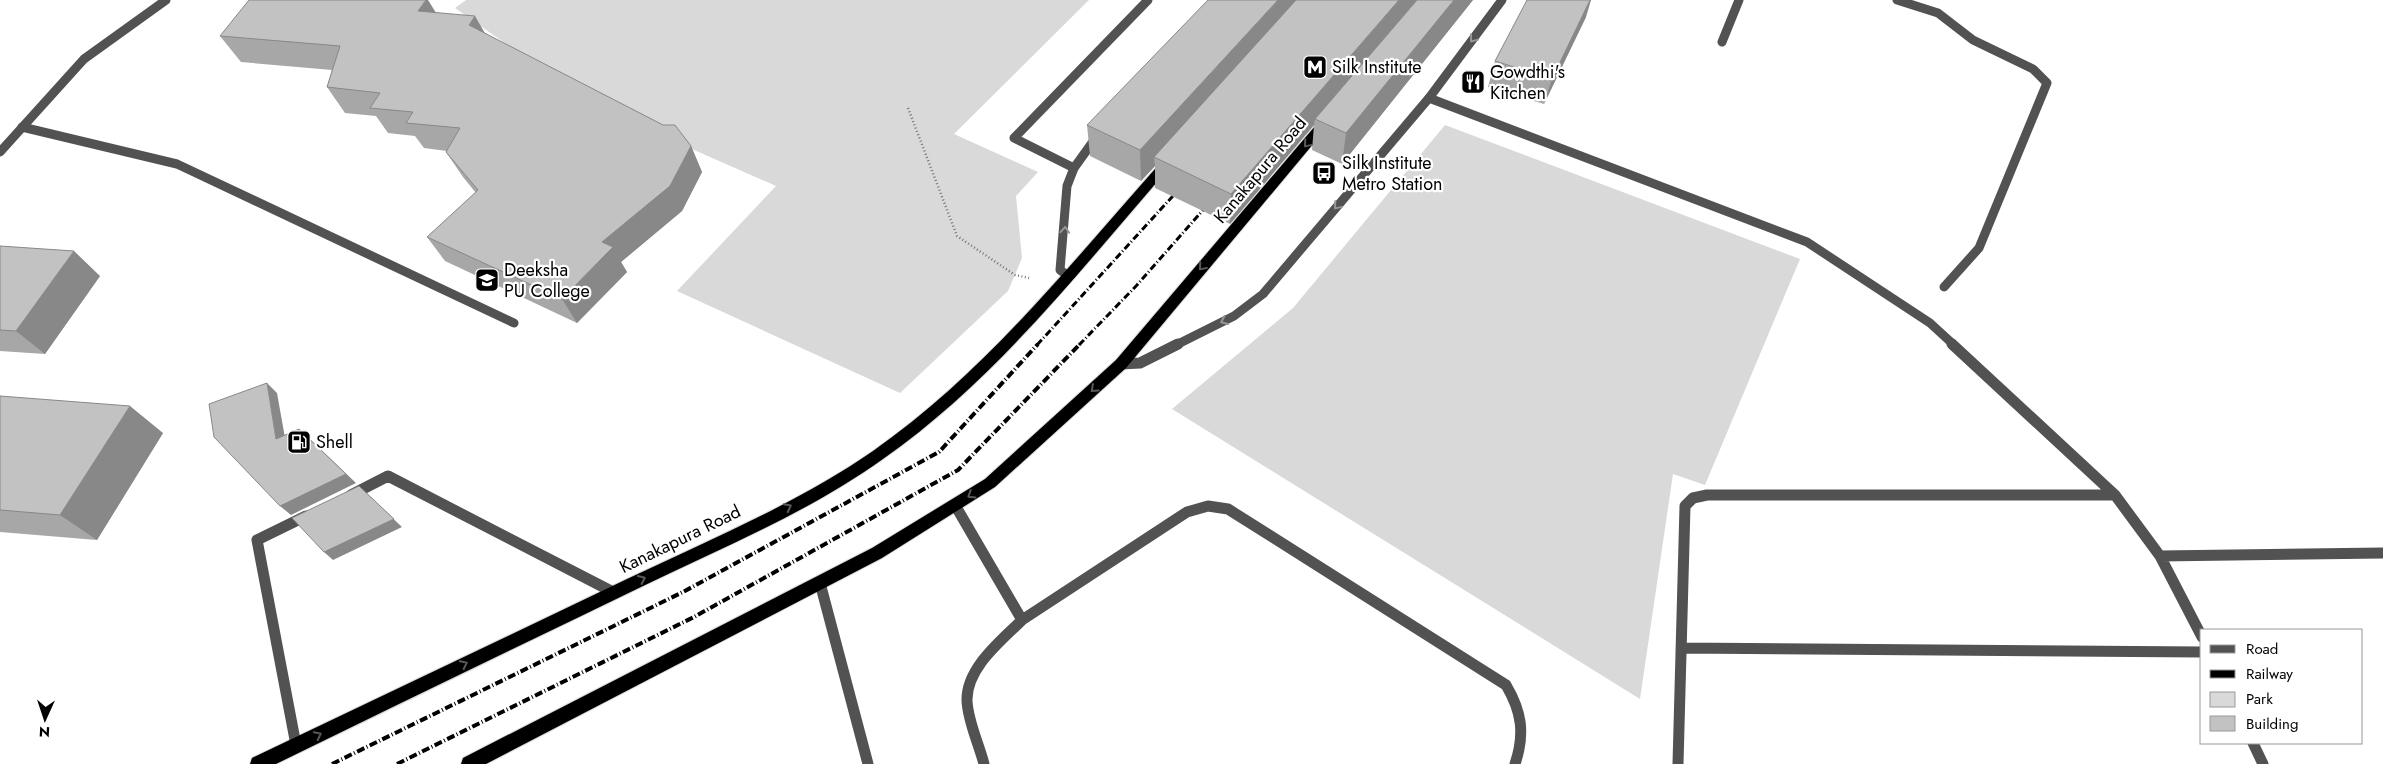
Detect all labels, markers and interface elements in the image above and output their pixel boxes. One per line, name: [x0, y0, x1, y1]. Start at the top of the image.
one-way arrow: [1470, 33, 1478, 42]
metro station icon: Silk Institute: [1302, 54, 1328, 80]
place label: Silk Institute: [1332, 54, 1421, 80]
place label: Gowdthi's Kitchen: [1490, 59, 1565, 106]
restaurant icon: Gowdthi's Kitchen: [1460, 69, 1486, 95]
street label: Kanakapura Road: [1208, 111, 1312, 229]
one-way arrow: [1304, 138, 1313, 147]
place label: Silk Institute Metro Station: [1342, 150, 1442, 197]
bus stop icon: Silk Institute Metro Station: [1311, 160, 1337, 186]
one-way arrow: [1335, 200, 1343, 209]
one-way arrow: [1059, 226, 1070, 234]
place label: Deeksha PU College: [504, 257, 590, 304]
one-way arrow: [1198, 262, 1207, 271]
school or university icon: Deeksha PU College: [474, 267, 500, 293]
one-way arrow: [1220, 315, 1229, 325]
one-way arrow: [1090, 383, 1099, 392]
fuel station icon: Shell: [286, 429, 312, 455]
place label: Shell: [316, 429, 353, 455]
one-way arrow: [968, 489, 977, 498]
street label: Kanakapura Road: [615, 498, 745, 580]
one-way arrow: [783, 503, 792, 513]
one-way arrow: [637, 574, 646, 585]
legend: [2200, 629, 2363, 744]
text: Road: [2246, 638, 2278, 660]
one-way arrow: [459, 660, 468, 670]
text: Railway: [2246, 663, 2293, 685]
text: Park: [2246, 688, 2273, 710]
north arrow: [20, 694, 70, 744]
text: Building: [2246, 713, 2298, 735]
text: N: [38, 722, 50, 742]
one-way arrow: [313, 731, 322, 741]

